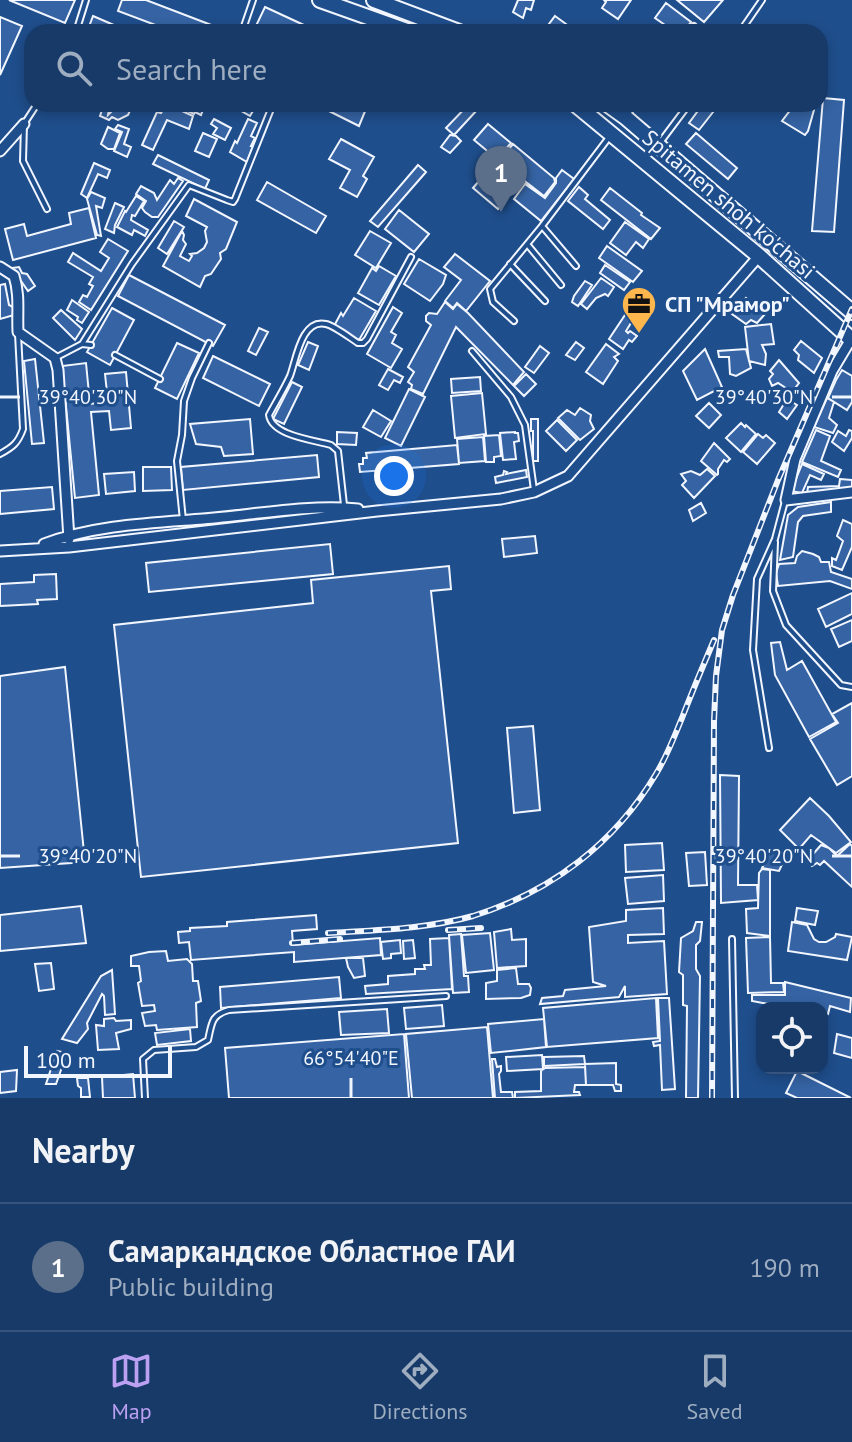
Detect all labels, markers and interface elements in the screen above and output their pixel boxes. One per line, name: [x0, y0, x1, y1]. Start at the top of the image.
search box: [24, 24, 828, 112]
icon: search: [52, 46, 96, 90]
text: Search here: [116, 49, 267, 88]
street label: Spitamen shoh ko'chasi: [637, 123, 821, 285]
pin: 1: [475, 146, 527, 212]
office icon: СП "Мрамор": [620, 285, 658, 335]
place label: СП "Мрамор": [665, 290, 790, 318]
text: 39°40'30"N: [39, 384, 137, 410]
text: 39°40'30"N: [715, 384, 813, 410]
your location: [374, 456, 414, 496]
text: 39°40'20"N: [39, 843, 137, 869]
text: 39°40'20"N: [715, 843, 813, 869]
map controls: [756, 1002, 828, 1074]
button: locate: [756, 1002, 828, 1074]
scale bar: [24, 1042, 172, 1078]
text: 66°54'40"E: [303, 1045, 399, 1071]
text: 100 m: [36, 1046, 96, 1074]
text: Nearby: [32, 1128, 134, 1172]
text: Самаркандское Областное ГАИ: [108, 1231, 516, 1270]
text: 1: [51, 1251, 65, 1284]
text: 190 m: [749, 1251, 820, 1284]
text: Public building: [108, 1270, 274, 1303]
tab: Map: [109, 1349, 153, 1425]
tab: Directions: [372, 1349, 468, 1425]
tab: Saved: [687, 1349, 742, 1425]

